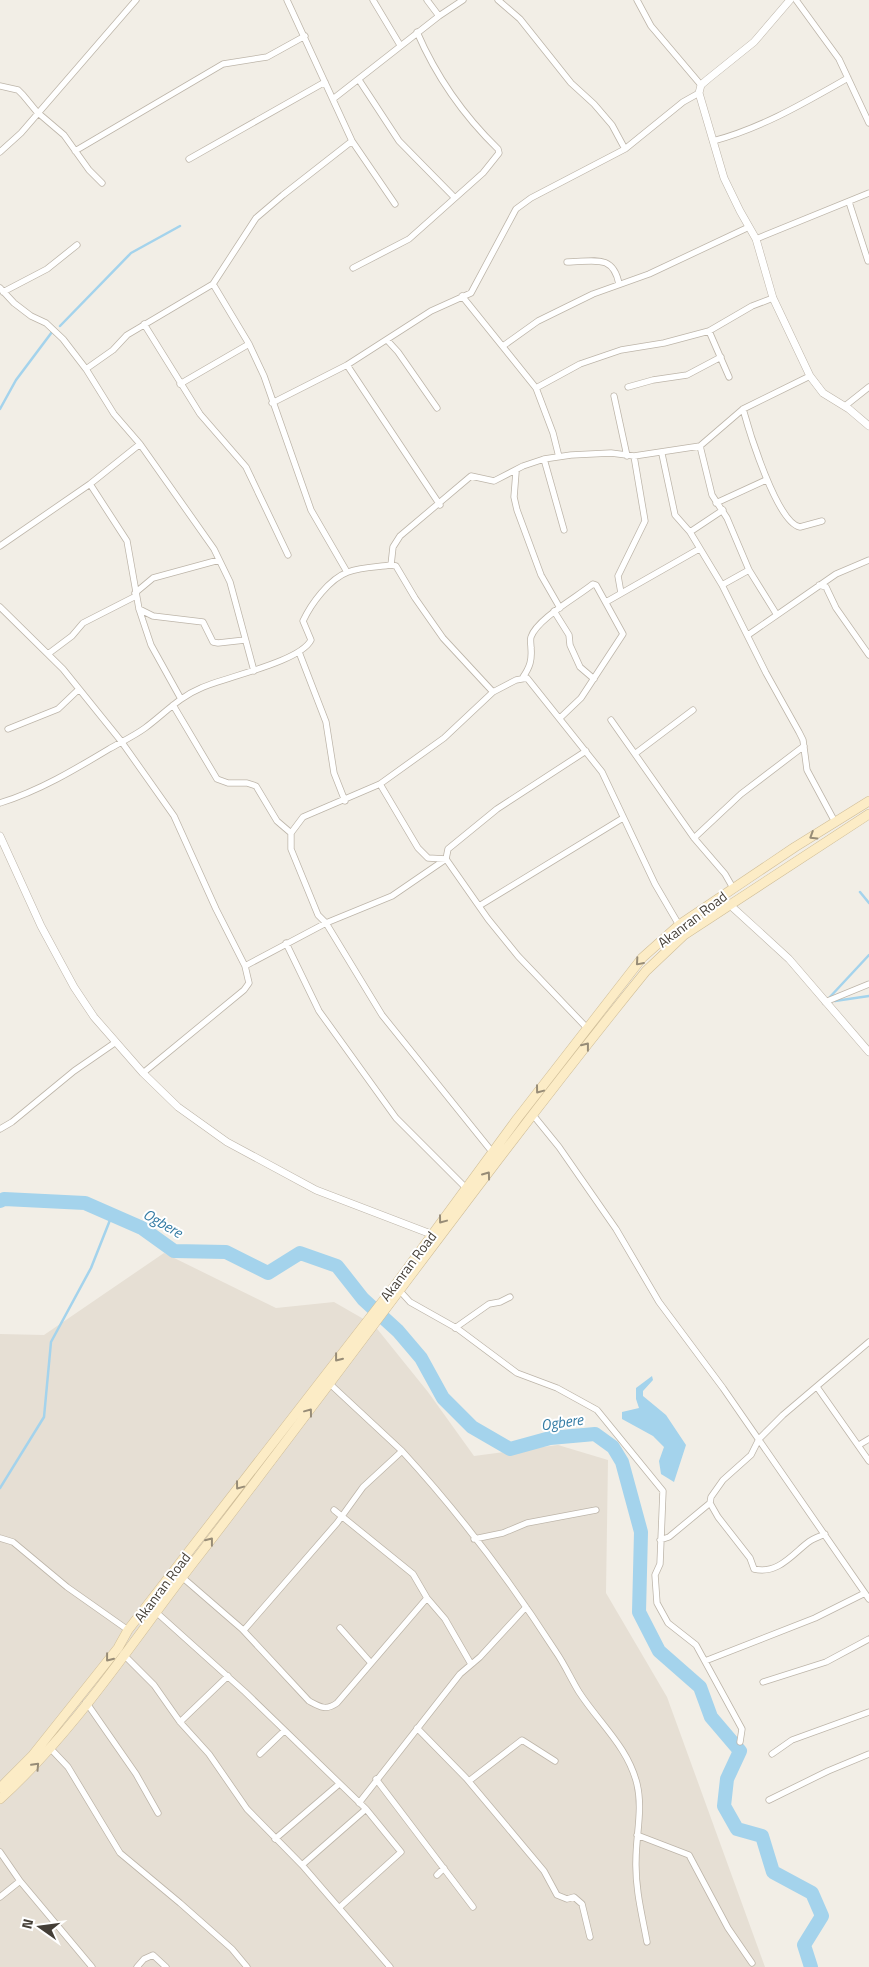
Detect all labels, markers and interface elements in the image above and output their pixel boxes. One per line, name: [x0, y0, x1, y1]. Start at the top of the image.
one-way arrow: [809, 829, 818, 839]
street label: Akanran Road: [653, 886, 731, 952]
one-way arrow: [637, 956, 645, 965]
one-way arrow: [580, 1043, 588, 1052]
one-way arrow: [537, 1084, 545, 1093]
one-way arrow: [481, 1172, 490, 1181]
water label: Ogbere: [139, 1202, 188, 1244]
one-way arrow: [439, 1214, 448, 1224]
street label: Akanran Road: [375, 1227, 441, 1305]
one-way arrow: [335, 1352, 343, 1361]
one-way arrow: [303, 1408, 312, 1418]
water label: Ogbere: [539, 1408, 586, 1436]
one-way arrow: [235, 1481, 244, 1490]
one-way arrow: [204, 1537, 213, 1547]
street label: Akanran Road: [129, 1548, 195, 1626]
one-way arrow: [107, 1652, 115, 1661]
one-way arrow: [30, 1762, 39, 1771]
north arrow: [15, 1902, 65, 1952]
text: N: [16, 1916, 38, 1931]

